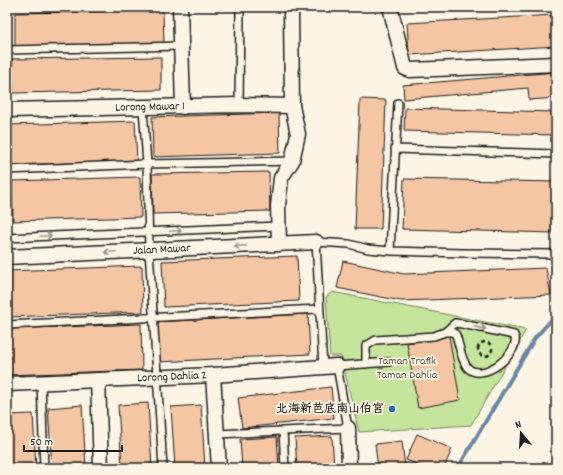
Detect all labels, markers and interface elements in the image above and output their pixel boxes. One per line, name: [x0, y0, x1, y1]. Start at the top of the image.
street label: Lorong Mawar 1: [115, 98, 185, 116]
one-way arrow: [169, 227, 182, 234]
one-way arrow: [39, 233, 52, 240]
street label: Jalan Mawar: [133, 240, 191, 259]
one-way arrow: [234, 242, 247, 249]
one-way arrow: [104, 248, 117, 256]
one-way arrow: [474, 324, 487, 332]
park label: Taman Trafik Taman Dahlia: [377, 353, 438, 384]
street label: Lorong Dahlia 2: [137, 367, 207, 387]
place label: 北海新芭底南山伯宫: [276, 401, 384, 418]
marker: 北海新芭底南山伯宫: [387, 404, 397, 414]
north arrow: [501, 413, 541, 453]
text: N: [513, 417, 524, 434]
scale bar: [24, 427, 122, 453]
text: 50 m: [30, 434, 53, 451]

